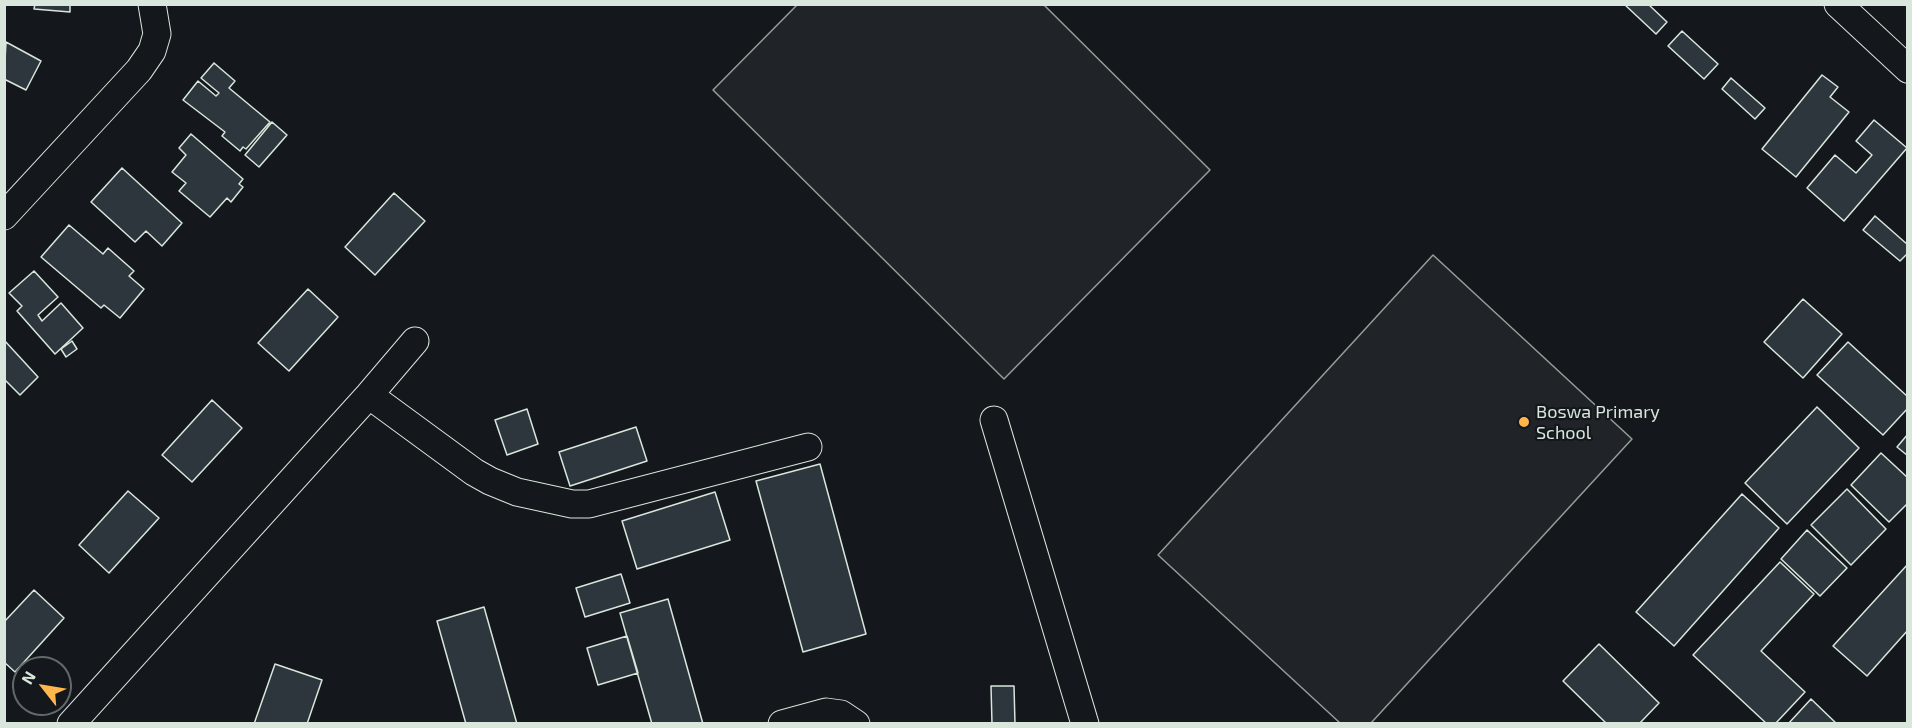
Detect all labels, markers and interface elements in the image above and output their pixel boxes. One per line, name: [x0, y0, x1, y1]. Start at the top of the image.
place label: Boswa Primary School: [1536, 401, 1660, 444]
marker: Boswa Primary School: [1517, 415, 1531, 429]
north arrow: [12, 656, 72, 716]
text: N: [17, 668, 39, 687]

